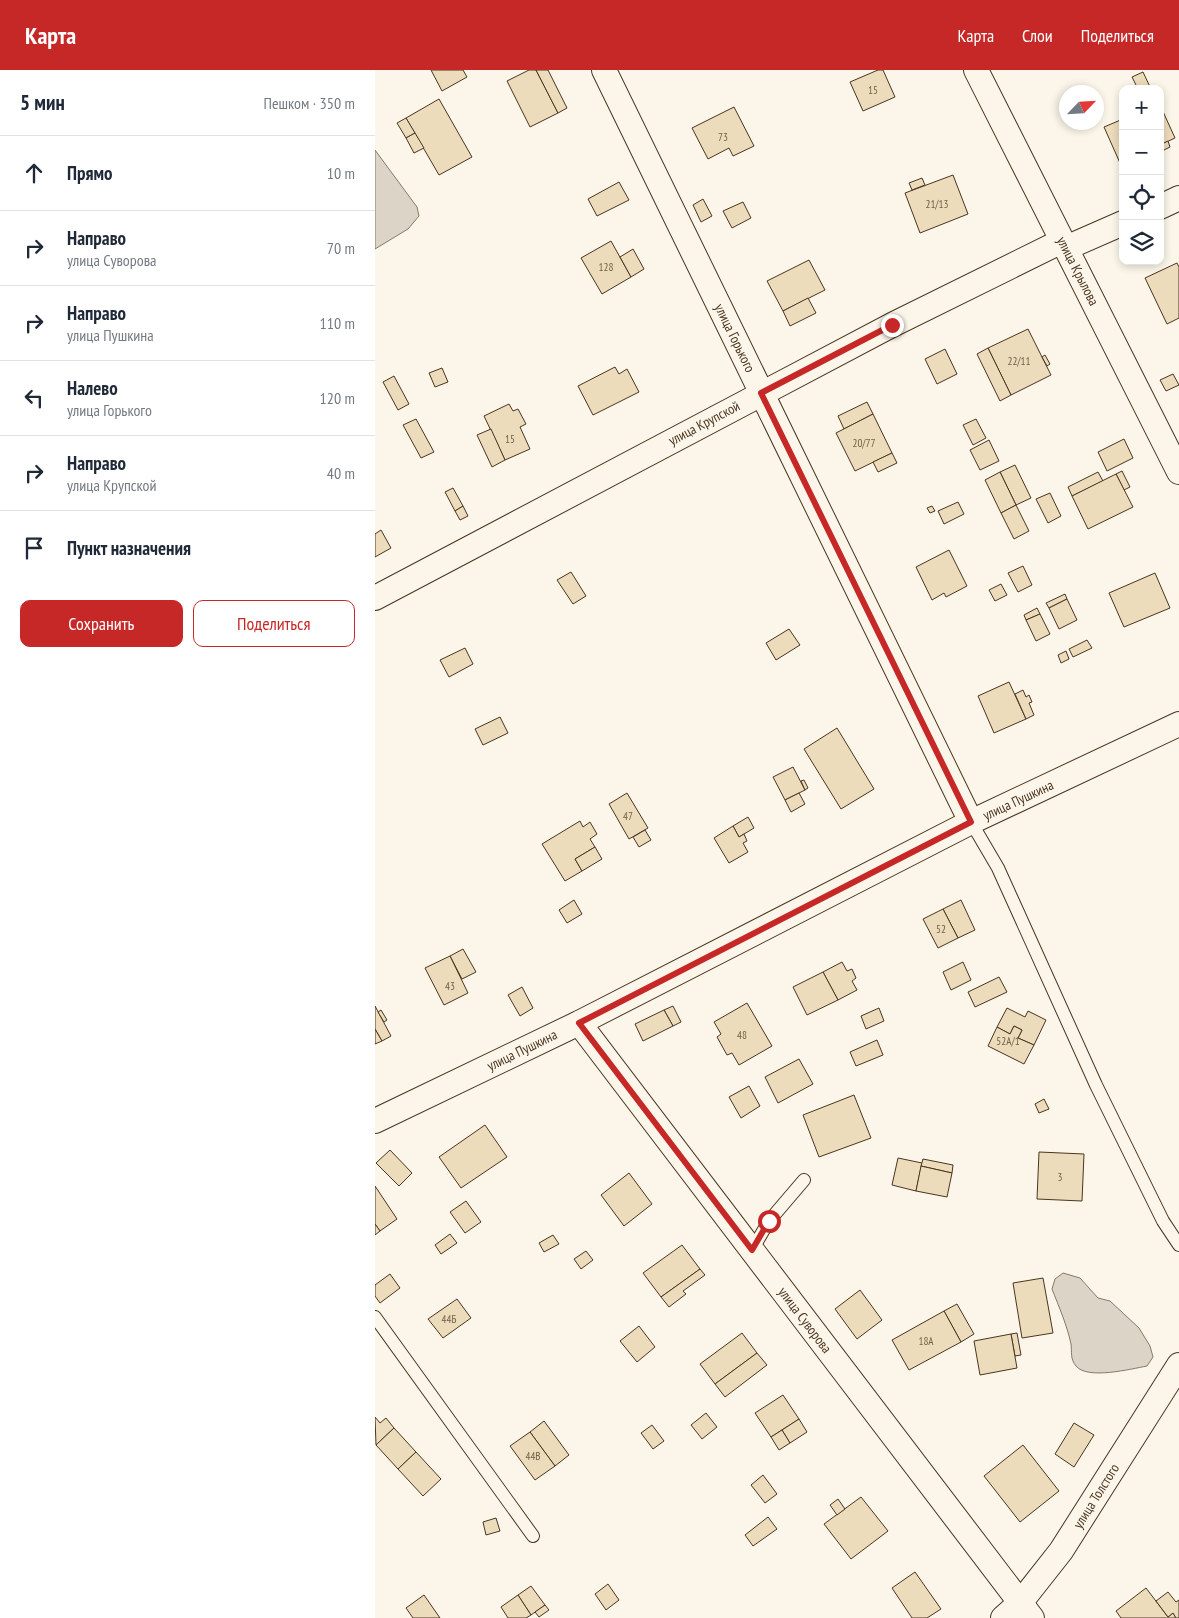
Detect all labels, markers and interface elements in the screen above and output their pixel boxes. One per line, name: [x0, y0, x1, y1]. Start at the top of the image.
text: Карта: [25, 20, 76, 51]
text: Карта: [957, 24, 994, 47]
text: Слои: [1022, 24, 1053, 47]
text: Поделиться: [1081, 24, 1154, 47]
house number: 15: [868, 83, 878, 97]
north arrow: [1059, 85, 1104, 130]
map controls: [1119, 85, 1164, 265]
button: +: [1119, 85, 1164, 130]
text: 5 мин: [20, 89, 65, 116]
text: Пешком · 350 m: [264, 93, 355, 113]
house number: 73: [718, 130, 728, 144]
button: −: [1119, 130, 1164, 175]
icon: ahead: [20, 159, 48, 187]
text: Прямо: [67, 161, 112, 185]
text: 10 m: [327, 163, 355, 183]
button: locate: [1119, 175, 1164, 220]
house number: 21/13: [925, 197, 949, 211]
button: layers: [1119, 220, 1164, 265]
text: Направо: [67, 226, 126, 250]
street label: улица Крылова: [1053, 233, 1103, 309]
icon: right: [20, 234, 48, 262]
text: 70 m: [327, 238, 355, 258]
text: улица Суворова: [67, 250, 157, 270]
house number: 128: [599, 260, 613, 274]
text: Направо: [67, 301, 126, 325]
street label: улица Горького: [711, 301, 759, 375]
icon: right: [20, 309, 48, 337]
text: 110 m: [320, 313, 355, 333]
route end: [881, 314, 904, 337]
text: улица Пушкина: [67, 325, 154, 345]
house number: 22/11: [1007, 354, 1031, 368]
text: Налево: [67, 376, 118, 400]
icon: left: [20, 384, 48, 412]
text: 120 m: [320, 388, 355, 408]
street label: улица Крупской: [665, 397, 743, 449]
text: улица Горького: [67, 400, 152, 420]
house number: 15: [505, 432, 515, 446]
house number: 20/77: [852, 436, 876, 450]
text: Направо: [67, 451, 126, 475]
icon: right: [20, 459, 48, 487]
text: 40 m: [327, 463, 355, 483]
text: улица Крупской: [67, 475, 157, 495]
icon: arrive: [20, 534, 48, 562]
text: Пункт назначения: [67, 536, 191, 560]
button: Сохранить: [20, 600, 183, 647]
button: Поделиться: [193, 600, 355, 647]
street label: улица Пушкина: [980, 776, 1056, 824]
house number: 47: [623, 809, 633, 823]
house number: 52: [936, 922, 946, 936]
house number: 43: [445, 979, 455, 993]
street label: улица Пушкина: [484, 1025, 560, 1075]
house number: 48: [737, 1028, 747, 1042]
house number: 52А/1: [996, 1034, 1020, 1048]
house number: 3: [1058, 1170, 1063, 1184]
route start: [758, 1210, 781, 1233]
street label: улица Суворова: [774, 1283, 836, 1357]
house number: 44Б: [442, 1312, 457, 1326]
house number: 18А: [918, 1334, 934, 1348]
house number: 44В: [525, 1449, 541, 1463]
street label: улица Толстого: [1069, 1460, 1123, 1532]

